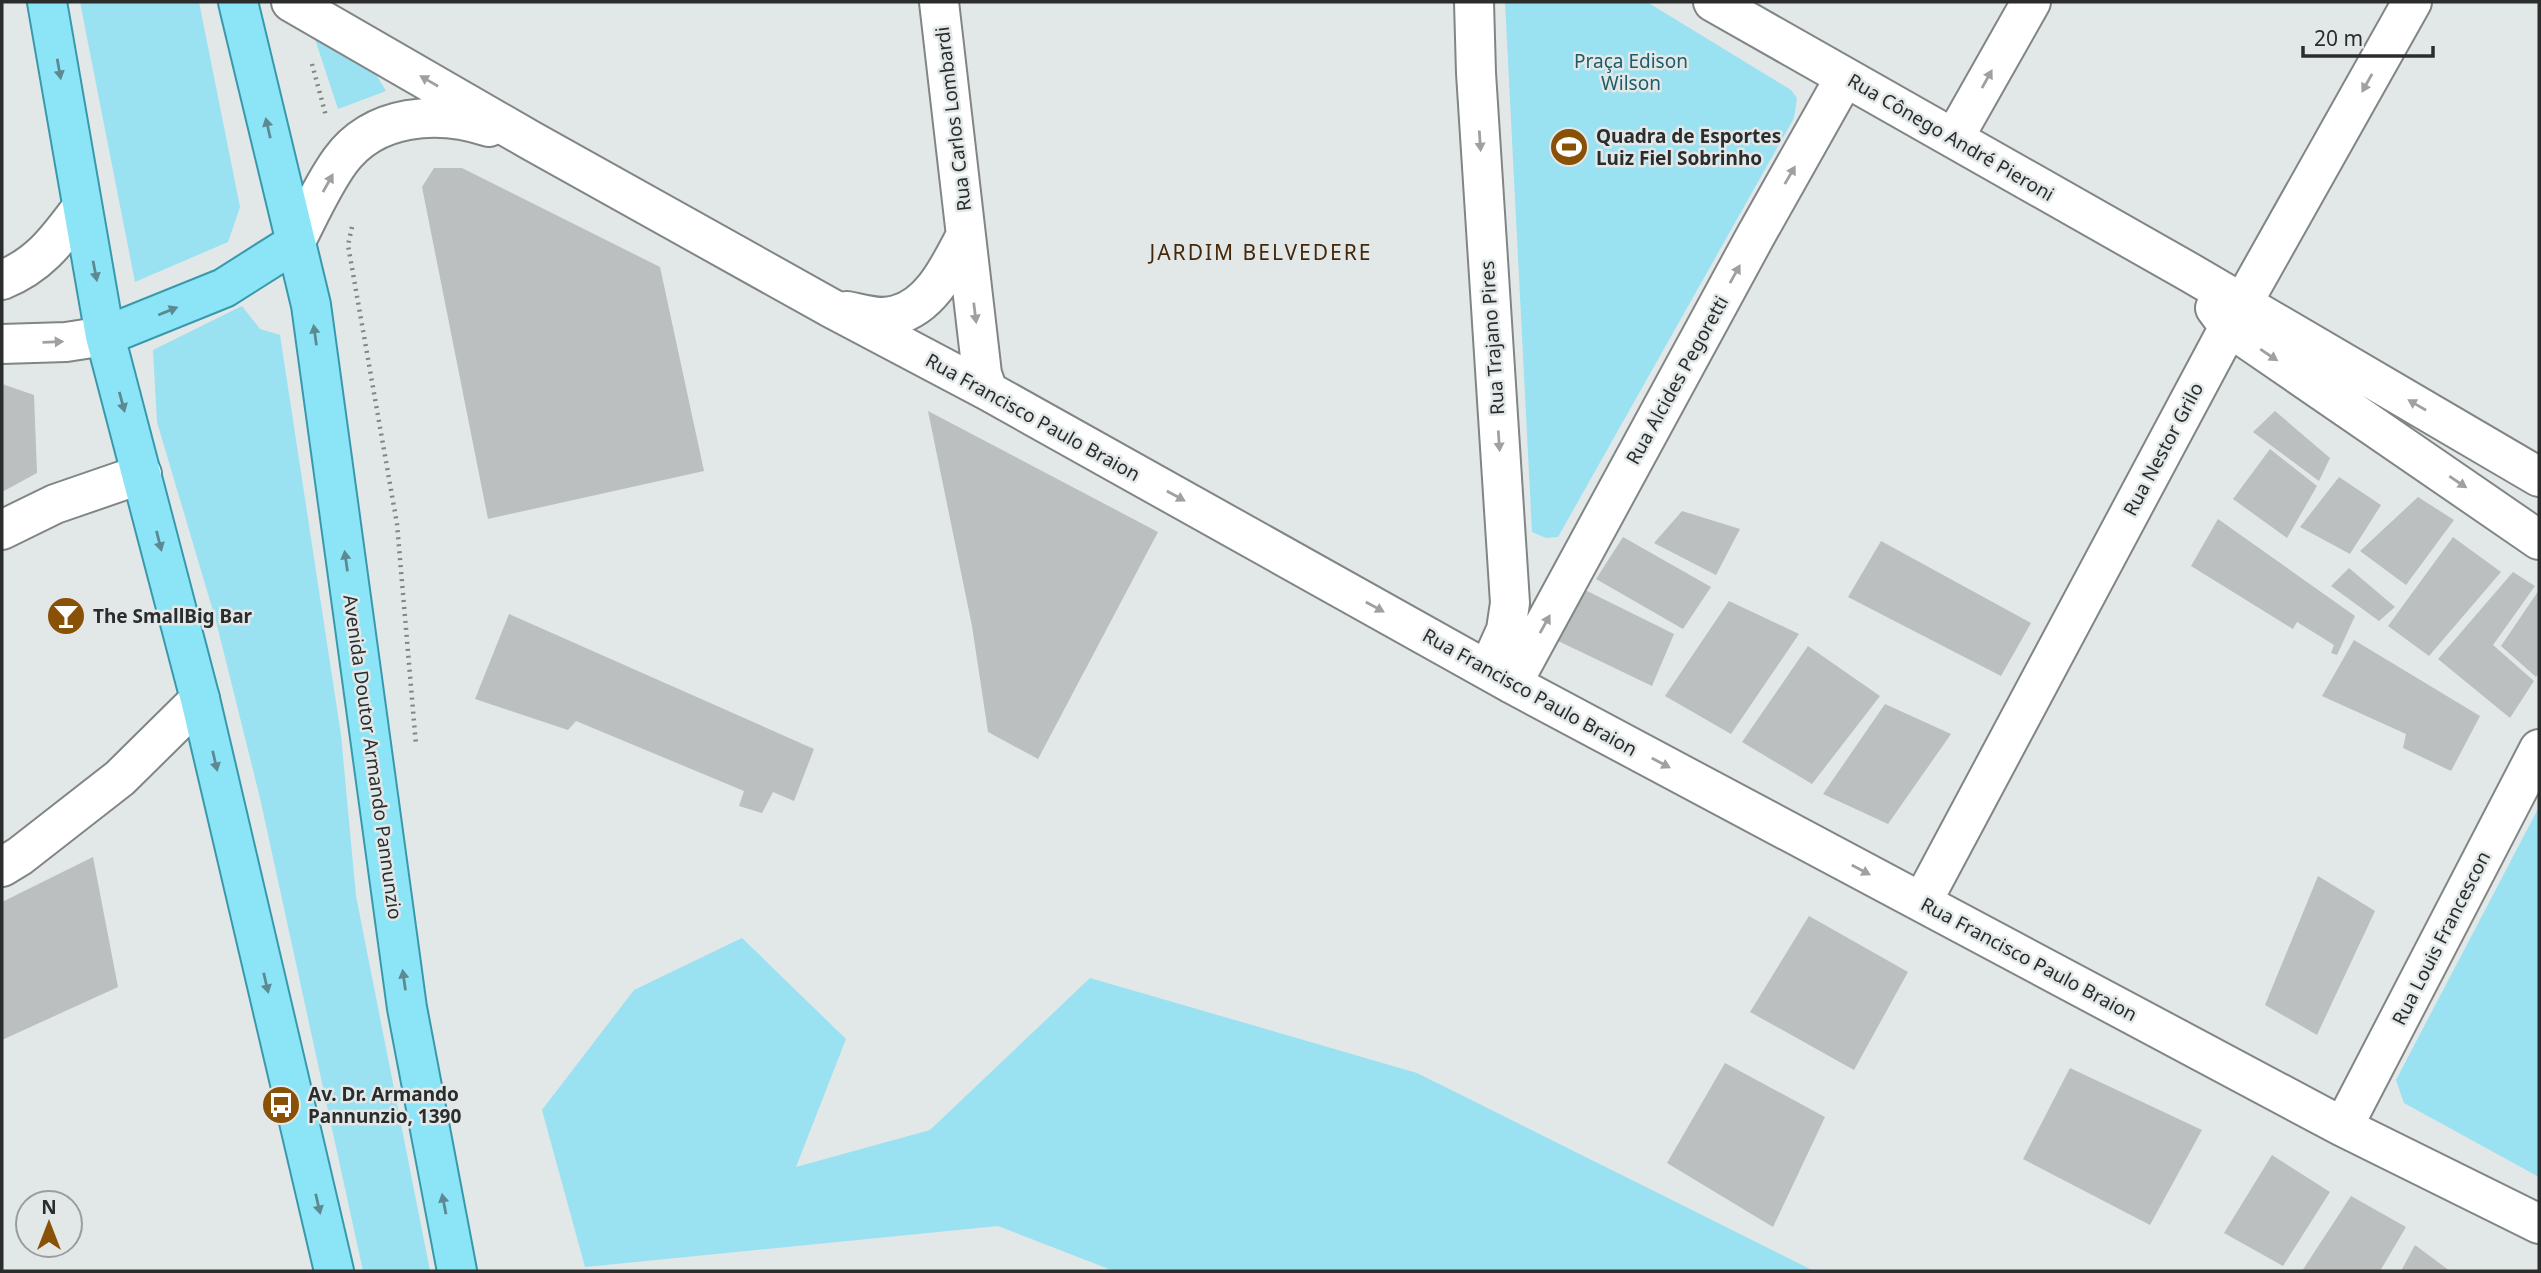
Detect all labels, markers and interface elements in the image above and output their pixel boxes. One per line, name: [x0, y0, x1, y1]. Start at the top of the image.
scale bar: [2303, 14, 2432, 58]
text: 20 m: [2314, 24, 2363, 52]
street label: Rua Carlos Lombardi: [929, 25, 977, 213]
park label: Praça Edison Wilson: [1574, 48, 1688, 96]
one-way arrow: [53, 58, 64, 80]
street label: Rua Cônego André Pieroni: [1843, 67, 2059, 207]
one-way arrow: [1981, 69, 1993, 89]
one-way arrow: [2361, 73, 2373, 92]
one-way arrow: [419, 75, 438, 87]
one-way arrow: [262, 117, 273, 139]
place label: Quadra de Esportes Luiz Fiel Sobrinho: [1596, 123, 1781, 171]
sports icon: Quadra de Esportes Luiz Fiel Sobrinho: [1548, 126, 1590, 168]
one-way arrow: [1475, 130, 1486, 152]
one-way arrow: [1784, 166, 1796, 185]
one-way arrow: [322, 173, 334, 193]
district label: JARDIM BELVEDERE: [1147, 238, 1373, 266]
one-way arrow: [89, 260, 100, 282]
street label: Rua Trajano Pires: [1474, 260, 1510, 416]
one-way arrow: [1729, 264, 1741, 283]
street label: Rua Alcides Pegoretti: [1620, 291, 1734, 469]
one-way arrow: [969, 302, 980, 324]
one-way arrow: [157, 305, 178, 316]
one-way arrow: [310, 324, 321, 346]
one-way arrow: [43, 337, 65, 348]
street label: Rua Francisco Paulo Braion: [921, 347, 1145, 487]
one-way arrow: [2260, 348, 2279, 361]
street label: Rua Nestor Grilo: [2117, 378, 2209, 520]
one-way arrow: [118, 392, 128, 413]
one-way arrow: [2407, 399, 2426, 411]
one-way arrow: [1494, 430, 1505, 452]
one-way arrow: [2448, 476, 2468, 489]
one-way arrow: [1167, 490, 1186, 502]
one-way arrow: [154, 530, 165, 552]
one-way arrow: [340, 550, 351, 572]
street label: Avenida Doutor Armando Pannunzio: [337, 593, 409, 921]
bar icon: The SmallBig Bar: [45, 595, 87, 637]
one-way arrow: [1365, 601, 1385, 613]
place label: The SmallBig Bar: [93, 603, 253, 629]
one-way arrow: [1539, 615, 1551, 634]
street label: Rua Francisco Paulo Braion: [1418, 622, 1642, 762]
one-way arrow: [209, 750, 220, 772]
one-way arrow: [1651, 756, 1671, 768]
street label: Rua Louis Francescon: [2386, 846, 2496, 1030]
one-way arrow: [1852, 863, 1872, 875]
street label: Rua Francisco Paulo Braion: [1916, 891, 2142, 1027]
one-way arrow: [398, 969, 409, 991]
one-way arrow: [261, 972, 272, 994]
place label: Av. Dr. Armando Pannunzio, 1390: [308, 1081, 461, 1129]
bus stop icon: Av. Dr. Armando Pannunzio, 1390: [260, 1084, 302, 1126]
north arrow: [14, 1189, 84, 1259]
one-way arrow: [313, 1193, 324, 1215]
one-way arrow: [438, 1193, 449, 1215]
text: N: [41, 1194, 57, 1220]

